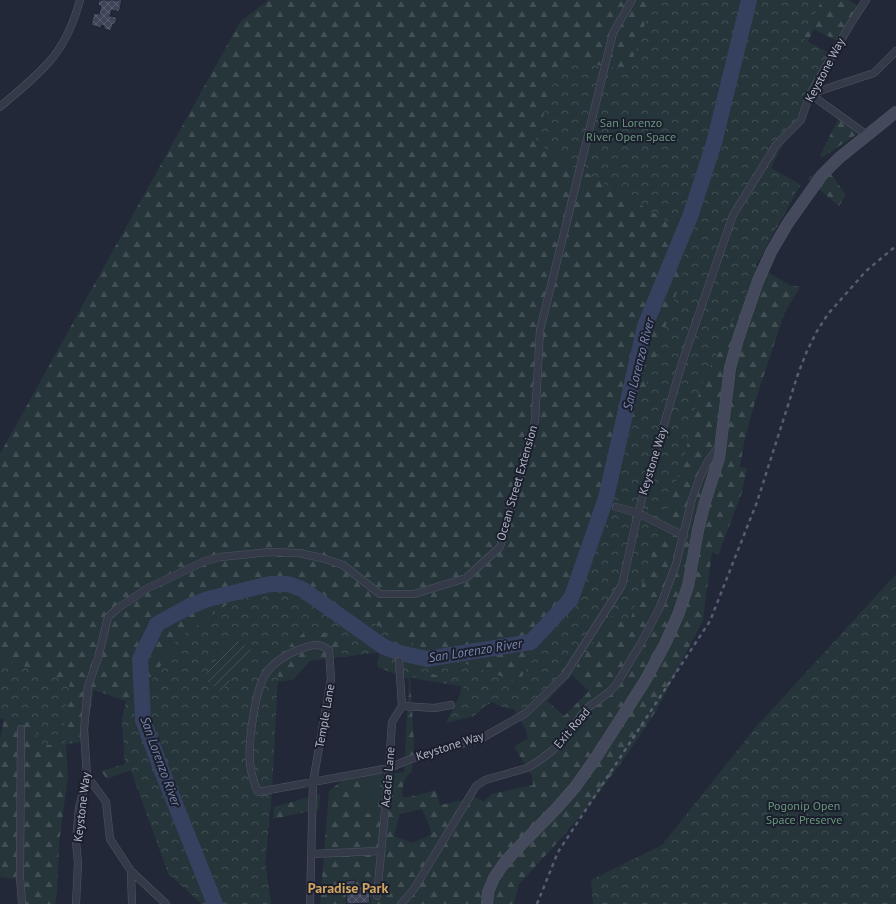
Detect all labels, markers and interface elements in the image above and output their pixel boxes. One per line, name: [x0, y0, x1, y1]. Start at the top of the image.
street label: Keystone Way: [801, 35, 848, 104]
park label: San Lorenzo River Open Space: [586, 115, 676, 144]
water label: San Lorenzo River: [619, 316, 658, 412]
street label: Ocean Street Extension: [493, 423, 540, 542]
street label: Keystone Way: [635, 425, 670, 497]
water label: San Lorenzo River: [427, 635, 524, 666]
street label: Temple Lane: [311, 683, 338, 749]
street label: Exit Road: [550, 704, 593, 751]
water label: San Lorenzo River: [136, 714, 185, 809]
street label: Keystone Way: [414, 727, 486, 764]
street label: Acacia Lane: [377, 746, 398, 808]
street label: Keystone Way: [70, 771, 93, 843]
park label: Pogonip Open Space Preserve: [766, 798, 842, 827]
district label: Paradise Park: [308, 879, 388, 897]

